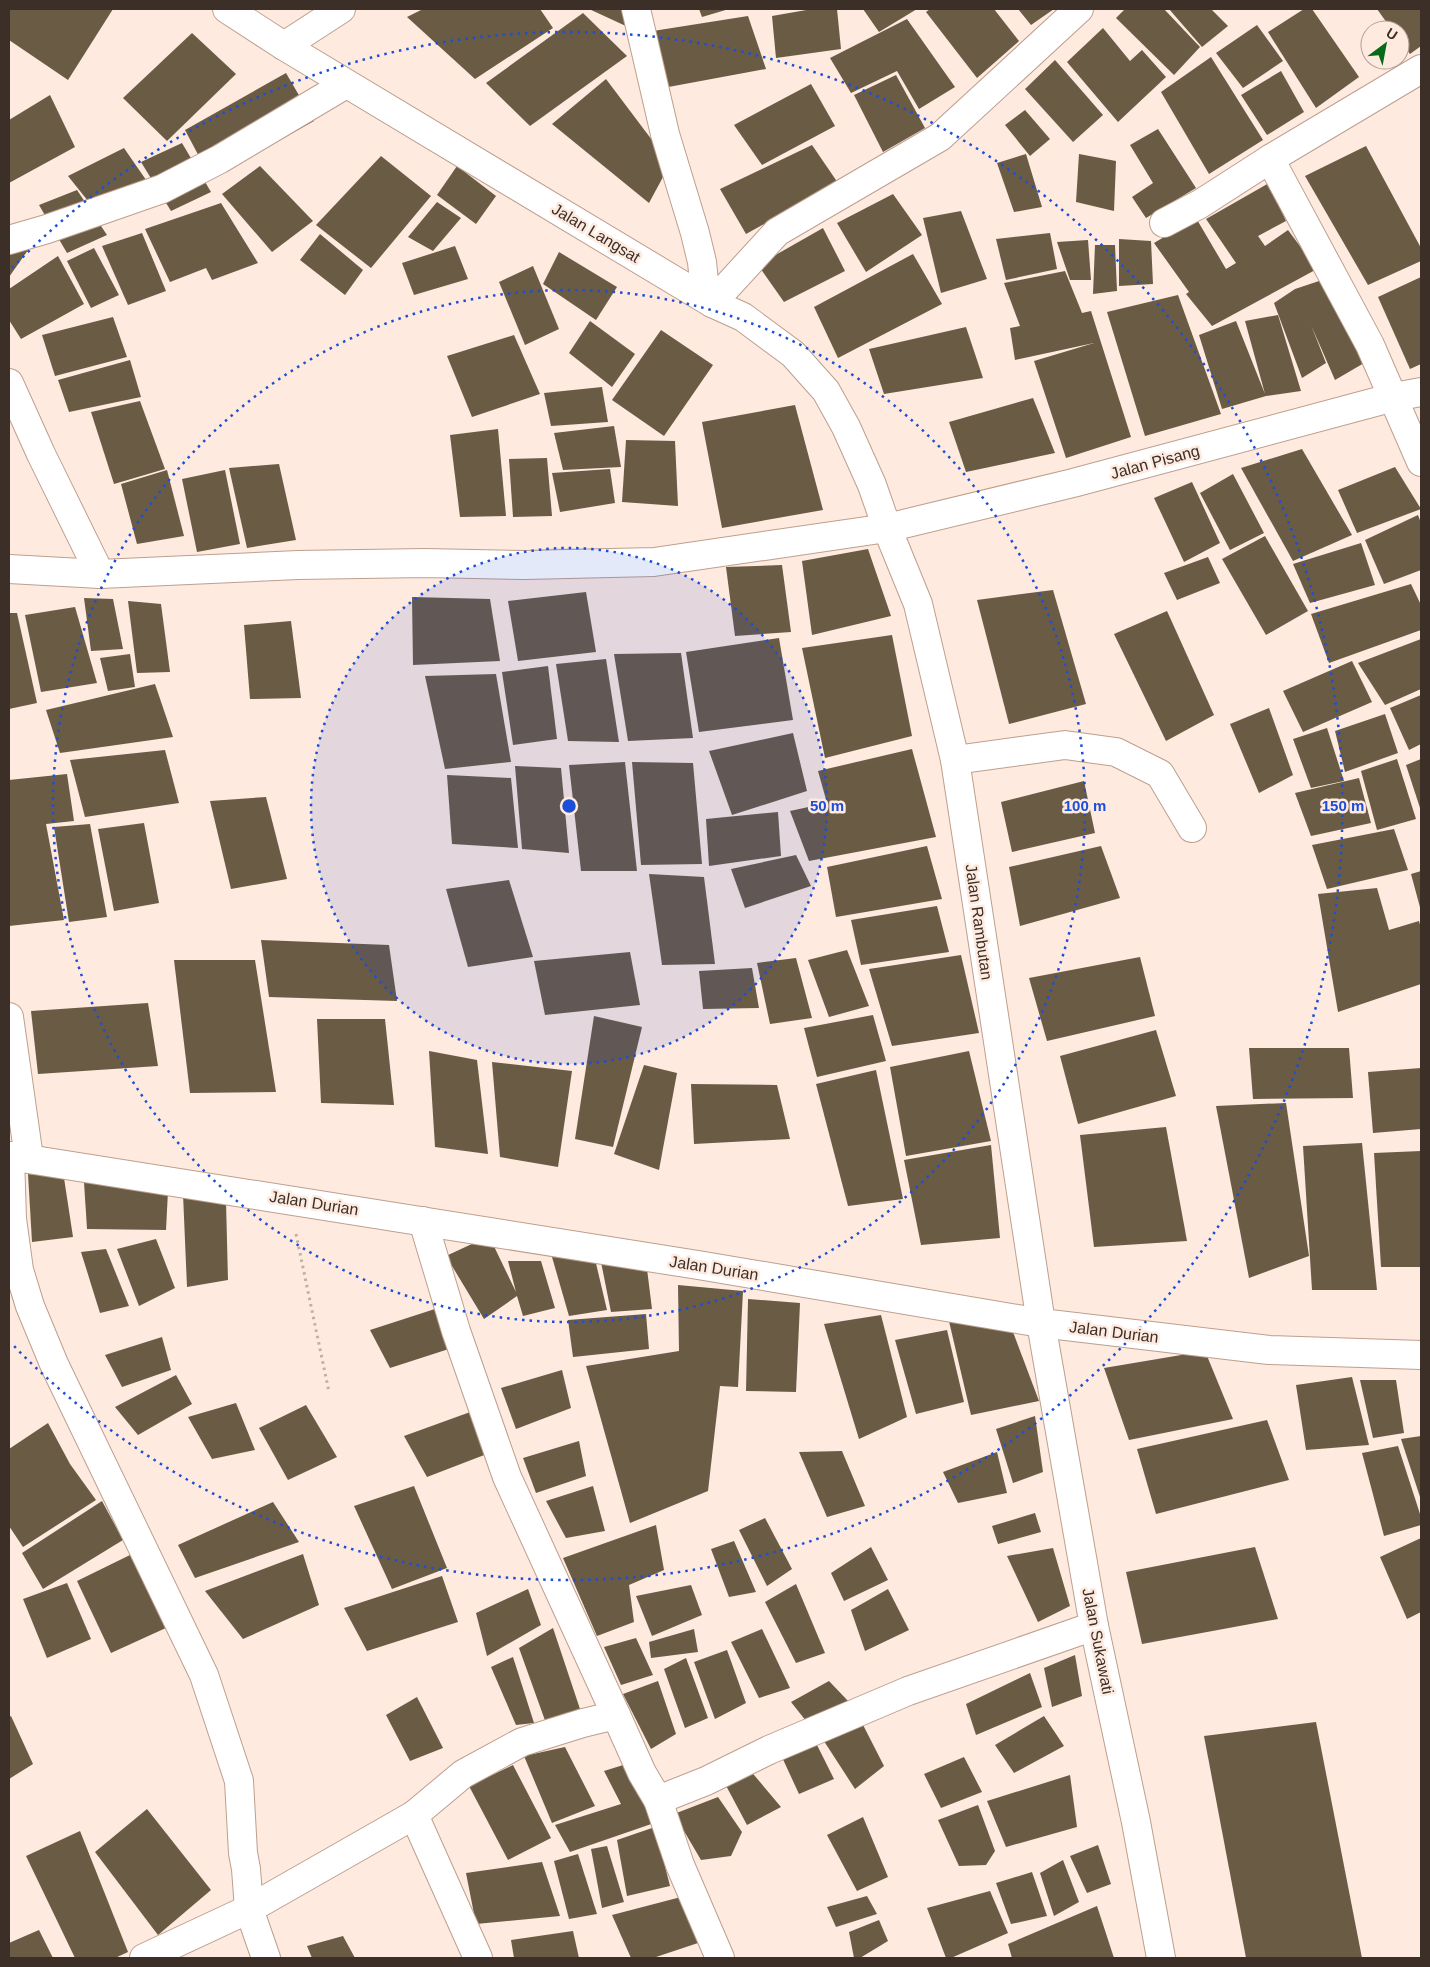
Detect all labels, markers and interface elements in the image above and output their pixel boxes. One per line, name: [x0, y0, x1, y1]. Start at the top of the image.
north arrow: [1360, 20, 1410, 70]
text: U: [1383, 25, 1400, 43]
street label: Jalan Langsat: [549, 200, 644, 266]
street label: Jalan Pisang: [1109, 442, 1201, 482]
centre of rings: [560, 797, 578, 815]
text: 50 m: [810, 797, 844, 814]
text: 100 m: [1064, 797, 1106, 814]
text: 150 m: [1322, 797, 1364, 814]
street label: Jalan Rambutan: [962, 863, 996, 981]
street label: Jalan Durian: [268, 1188, 360, 1218]
street label: Jalan Durian: [668, 1253, 760, 1283]
street label: Jalan Durian: [1068, 1318, 1160, 1346]
street label: Jalan Sukawati: [1079, 1587, 1117, 1695]

